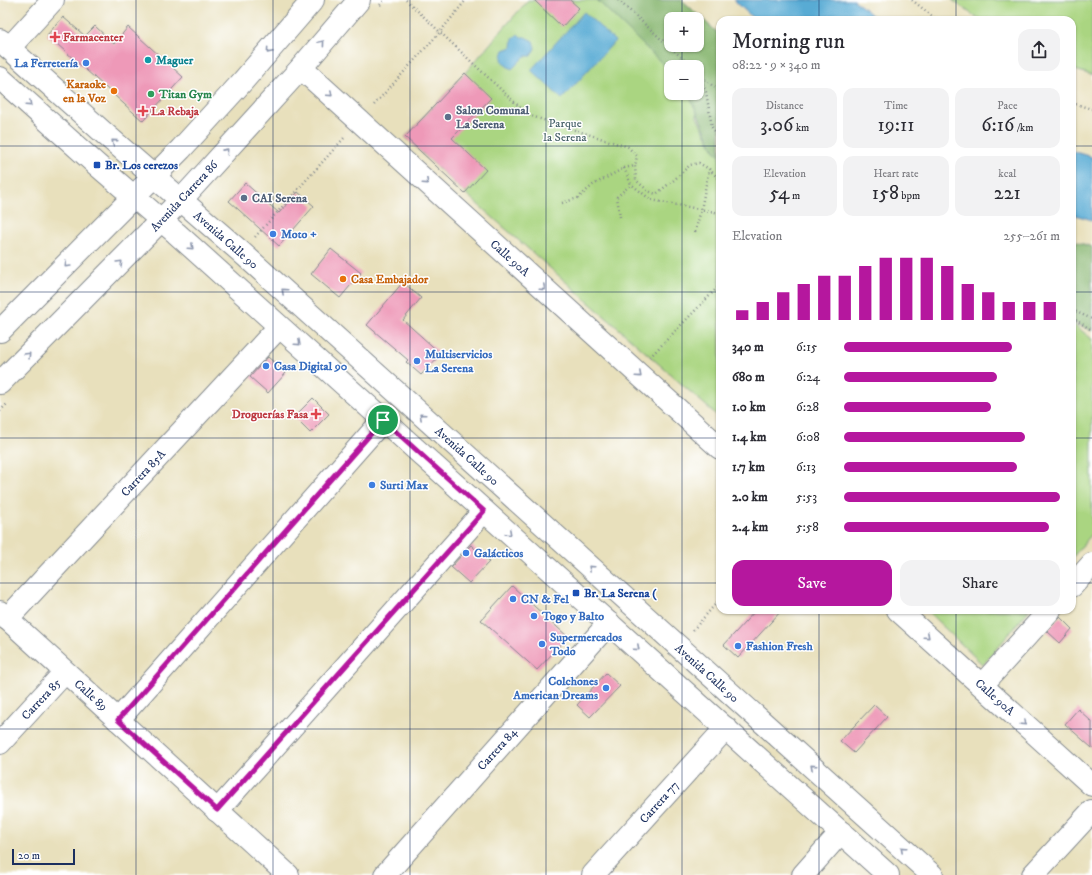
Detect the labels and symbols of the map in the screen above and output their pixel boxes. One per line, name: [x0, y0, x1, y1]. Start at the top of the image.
place label: Farmacenter: [63, 30, 124, 45]
marker: Farmacenter: [50, 32, 60, 42]
one-way arrow: [318, 41, 325, 48]
one-way arrow: [267, 46, 274, 54]
place label: Maguer: [156, 53, 194, 68]
marker: Maguer: [143, 55, 153, 65]
place label: La Ferretería: [14, 56, 79, 71]
marker: La Ferretería: [81, 58, 91, 68]
place label: Karaoke en la Voz: [63, 77, 107, 106]
marker: Karaoke en la Voz: [109, 86, 119, 96]
place label: Titan Gym: [158, 87, 212, 102]
marker: Titan Gym: [146, 89, 156, 99]
one-way arrow: [325, 90, 333, 97]
one-way arrow: [24, 99, 32, 107]
place label: Salon Comunal La Serena: [456, 103, 530, 132]
place label: La Rebaja: [151, 104, 200, 119]
marker: La Rebaja: [138, 106, 148, 116]
marker: Salon Comunal La Serena: [443, 112, 453, 122]
park label: Parque la Serena: [543, 116, 588, 145]
one-way arrow: [111, 139, 119, 147]
one-way arrow: [222, 148, 229, 156]
street label: Avenida Carrera 86: [148, 157, 222, 235]
place label: Br. Los cerezos: [105, 158, 178, 173]
marker: Br. Los cerezos: [92, 160, 102, 170]
one-way arrow: [421, 177, 429, 185]
place label: CAI Serena: [252, 191, 308, 206]
marker: CAI Serena: [239, 193, 249, 203]
street label: Avenida Calle 90: [190, 208, 261, 273]
place label: Moto +: [281, 227, 317, 242]
marker: Moto +: [268, 229, 278, 239]
street label: Calle 90A: [487, 237, 533, 280]
one-way arrow: [186, 242, 193, 249]
one-way arrow: [64, 260, 72, 268]
one-way arrow: [115, 260, 122, 268]
place label: Casa Embajador: [351, 272, 429, 287]
marker: Casa Embajador: [338, 274, 348, 284]
one-way arrow: [538, 283, 546, 291]
one-way arrow: [281, 289, 288, 296]
one-way arrow: [293, 339, 301, 346]
place label: Multiservicios La Serena: [425, 347, 492, 376]
one-way arrow: [23, 352, 31, 360]
marker: Multiservicios La Serena: [412, 356, 422, 366]
place label: Casa Digital 90: [274, 359, 348, 374]
marker: Casa Digital 90: [261, 361, 271, 371]
one-way arrow: [635, 370, 642, 377]
pin: [366, 403, 400, 437]
place label: Droguerías Fasa: [232, 407, 309, 422]
marker: Droguerías Fasa: [311, 409, 321, 419]
one-way arrow: [419, 413, 426, 420]
street label: Avenida Calle 90: [432, 424, 502, 489]
street label: Carrera 85A: [118, 446, 169, 500]
place label: Surti Max: [380, 478, 428, 493]
marker: Surti Max: [367, 480, 377, 490]
one-way arrow: [504, 528, 512, 536]
place label: Galácticos: [474, 546, 523, 561]
marker: Galácticos: [461, 548, 471, 558]
one-way arrow: [588, 566, 596, 573]
place label: Br. La Serena (: [584, 586, 657, 601]
marker: Br. La Serena (: [571, 588, 581, 598]
place label: CN & Fel: [521, 592, 569, 607]
marker: CN & Fel: [508, 594, 518, 604]
place label: Togo y Balto: [541, 609, 604, 624]
marker: Togo y Balto: [529, 611, 539, 621]
place label: Supermercados Todo: [549, 630, 622, 659]
one-way arrow: [922, 631, 930, 639]
marker: Supermercados Todo: [537, 639, 547, 649]
place label: Fashion Fresh: [746, 639, 813, 654]
street label: Avenida Calle 90: [672, 641, 742, 706]
marker: Fashion Fresh: [733, 641, 743, 651]
one-way arrow: [632, 643, 640, 651]
place label: Colchones American Dreams: [512, 674, 598, 703]
street label: Carrera 85: [18, 676, 64, 723]
street label: Calle 89: [71, 676, 110, 714]
street label: Calle 90A: [972, 676, 1018, 719]
marker: Colchones American Dreams: [601, 683, 611, 693]
one-way arrow: [1019, 719, 1026, 726]
street label: Carrera 84: [474, 724, 521, 774]
one-way arrow: [810, 765, 817, 772]
street label: Carrera 77: [636, 778, 682, 827]
one-way arrow: [900, 846, 908, 854]
scale bar: [12, 847, 75, 866]

